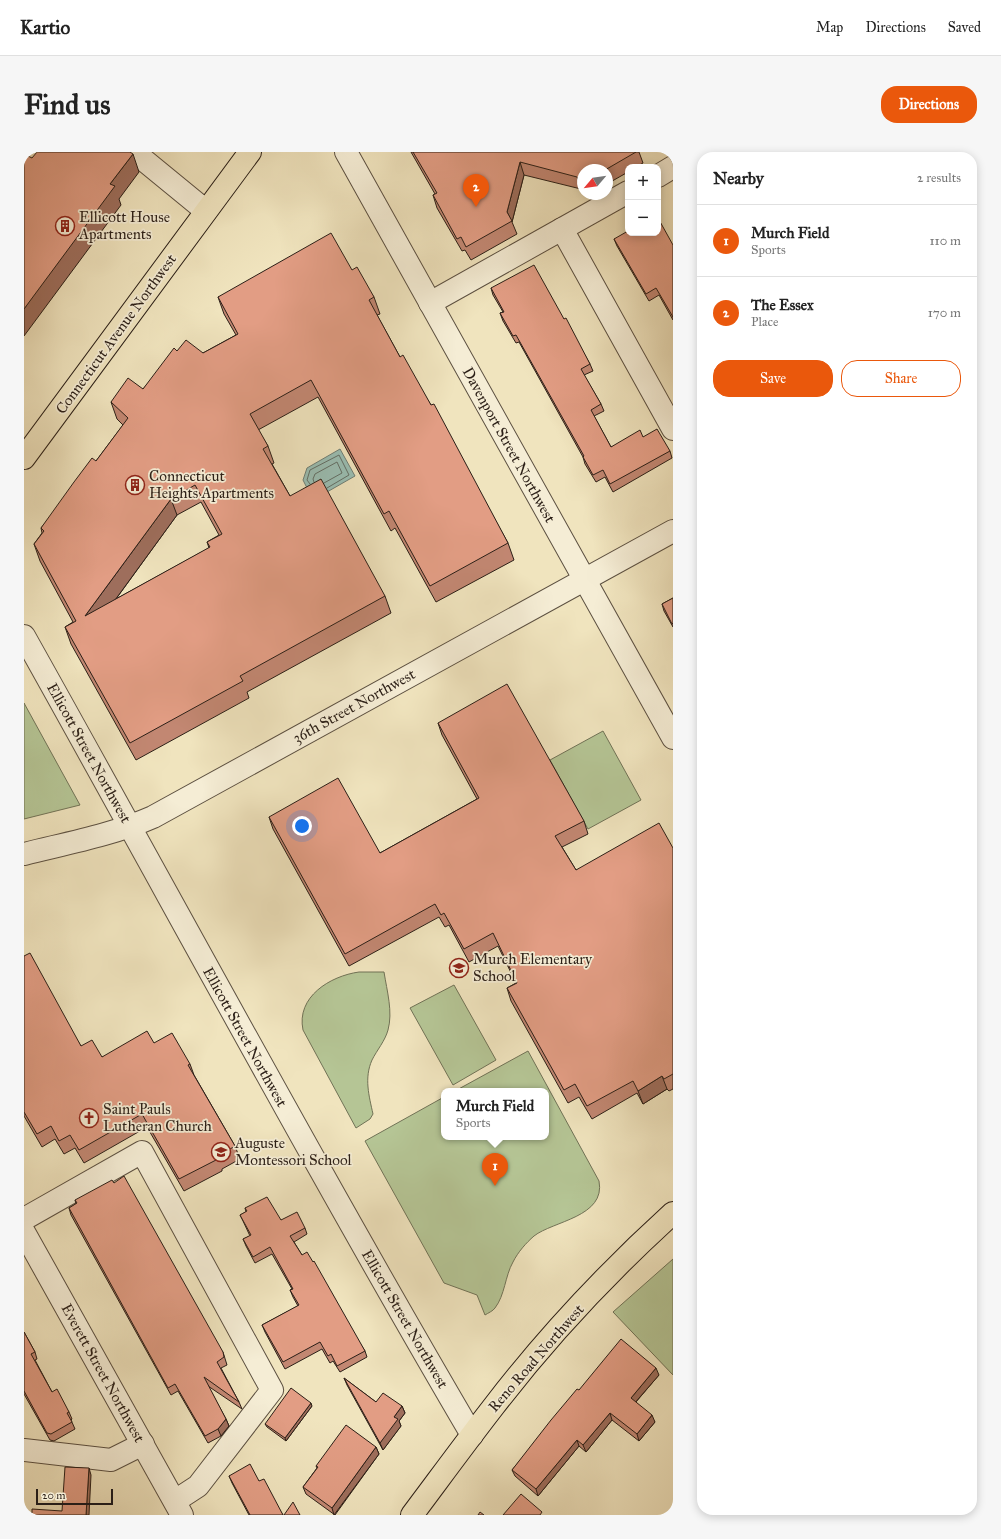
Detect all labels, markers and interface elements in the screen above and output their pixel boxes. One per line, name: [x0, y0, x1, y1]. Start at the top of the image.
text: Kartio: [20, 16, 70, 39]
text: Map: [816, 19, 843, 36]
text: Directions: [865, 19, 926, 36]
text: Saved: [948, 19, 981, 36]
button: Directions: [881, 86, 977, 123]
text: Find us: [24, 87, 110, 122]
north arrow: [577, 164, 613, 200]
map controls: [625, 164, 661, 236]
button: +: [625, 164, 661, 200]
text: Nearby: [713, 168, 764, 189]
text: 2 results: [917, 170, 961, 186]
pin: 2: [463, 174, 489, 207]
button: −: [625, 200, 661, 236]
place label: Ellicott House Apartments: [78, 208, 170, 243]
building icon: Ellicott House Apartments: [54, 215, 76, 237]
text: Murch Field: [751, 224, 829, 242]
text: 1: [723, 233, 729, 249]
text: 110 m: [929, 233, 961, 249]
text: Sports: [751, 242, 786, 258]
street label: Connecticut Avenue Northwest: [52, 250, 180, 417]
text: The Essex: [751, 296, 814, 314]
text: 2: [723, 305, 729, 321]
text: 170 m: [928, 305, 961, 321]
text: Place: [751, 314, 778, 330]
button: Save: [713, 360, 833, 397]
button: Share: [841, 360, 961, 397]
street label: Davenport Street Northwest: [459, 364, 560, 527]
place label: Connecticut Heights Apartments: [149, 467, 274, 502]
building icon: Connecticut Heights Apartments: [124, 474, 146, 496]
street label: 36th Street Northwest: [290, 665, 419, 747]
street label: Ellicott Street Northwest: [43, 680, 135, 827]
your location: [292, 816, 312, 836]
place label: Murch Elementary School: [473, 950, 593, 985]
school or university icon: Murch Elementary School: [448, 957, 470, 979]
street label: Ellicott Street Northwest: [199, 964, 291, 1111]
popup: [441, 1088, 549, 1140]
text: Murch Field: [456, 1097, 534, 1115]
place label: Saint Pauls Lutheran Church: [103, 1100, 213, 1135]
church icon: Saint Pauls Lutheran Church: [78, 1107, 100, 1129]
text: Sports: [456, 1115, 491, 1131]
place label: Auguste Montessori School: [234, 1134, 353, 1169]
school or university icon: Auguste Montessori School: [210, 1141, 232, 1163]
pin: 1: [482, 1153, 508, 1186]
street label: Ellicott Street Northwest: [358, 1246, 452, 1392]
street label: Reno Road Northwest: [484, 1300, 588, 1416]
street label: Everett Street Northwest: [57, 1301, 149, 1446]
scale bar: [36, 1487, 113, 1506]
text: 20 m: [42, 1489, 65, 1502]

